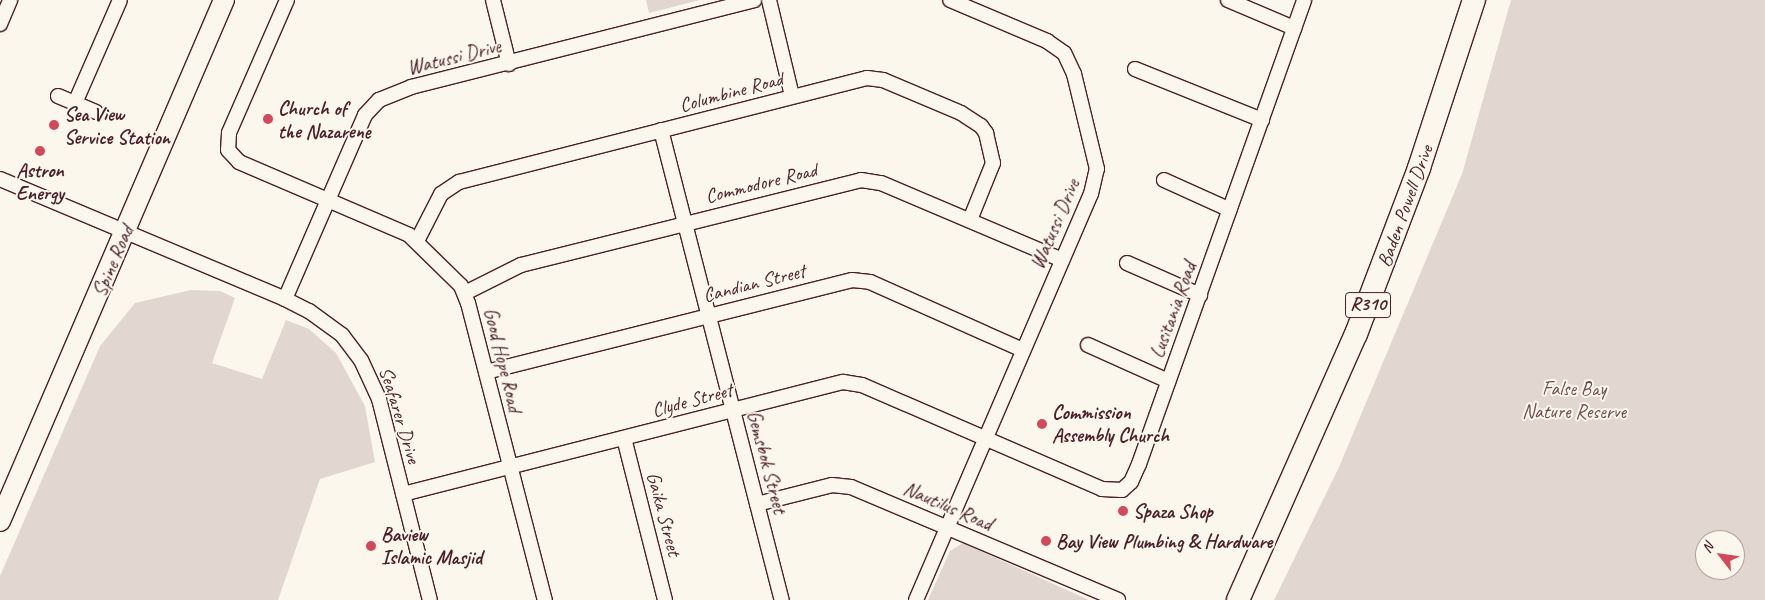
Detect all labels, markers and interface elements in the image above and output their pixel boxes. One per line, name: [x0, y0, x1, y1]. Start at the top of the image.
street label: Watussi Drive: [405, 34, 503, 80]
street label: Columbine Road: [677, 67, 785, 117]
place label: Church of the Nazarene: [278, 96, 371, 143]
place label: Sea View Service Station: [64, 102, 170, 149]
marker: Church of the Nazarene: [262, 113, 274, 125]
marker: Sea View Service Station: [48, 119, 60, 131]
street label: Baden Powell Drive: [1372, 142, 1438, 270]
marker: Astron Energy: [34, 145, 46, 157]
street label: Commodore Road: [703, 158, 819, 208]
place label: Astron Energy: [16, 159, 64, 206]
street label: Watussi Drive: [1025, 175, 1085, 273]
street label: Spine Road: [87, 222, 139, 300]
street label: Candian Street: [700, 259, 808, 307]
street label: Lusitania Road: [1145, 259, 1201, 361]
road number: R310: [1344, 288, 1392, 322]
street label: Good Hope Road: [478, 305, 528, 415]
street label: Seafarer Drive: [374, 364, 426, 466]
park label: False Bay Nature Reserve: [1522, 377, 1626, 424]
street label: Clyde Street: [649, 378, 735, 422]
place label: Commission Assembly Church: [1052, 400, 1169, 447]
street label: Gemsbok Street: [742, 408, 792, 516]
marker: Commission Assembly Church: [1036, 418, 1048, 430]
street label: Gaika Street: [641, 469, 687, 559]
street label: Nautilus Road: [900, 477, 996, 535]
place label: Spaza Shop: [1133, 499, 1213, 523]
marker: Spaza Shop: [1117, 505, 1129, 517]
place label: Baview Islamic Masjid: [381, 522, 483, 569]
place label: Bay View Plumbing & Hardware: [1056, 529, 1273, 553]
north arrow: [1695, 530, 1745, 580]
marker: Bay View Plumbing & Hardware: [1040, 535, 1052, 547]
marker: Baview Islamic Masjid: [365, 540, 377, 552]
text: N: [1698, 540, 1717, 556]

